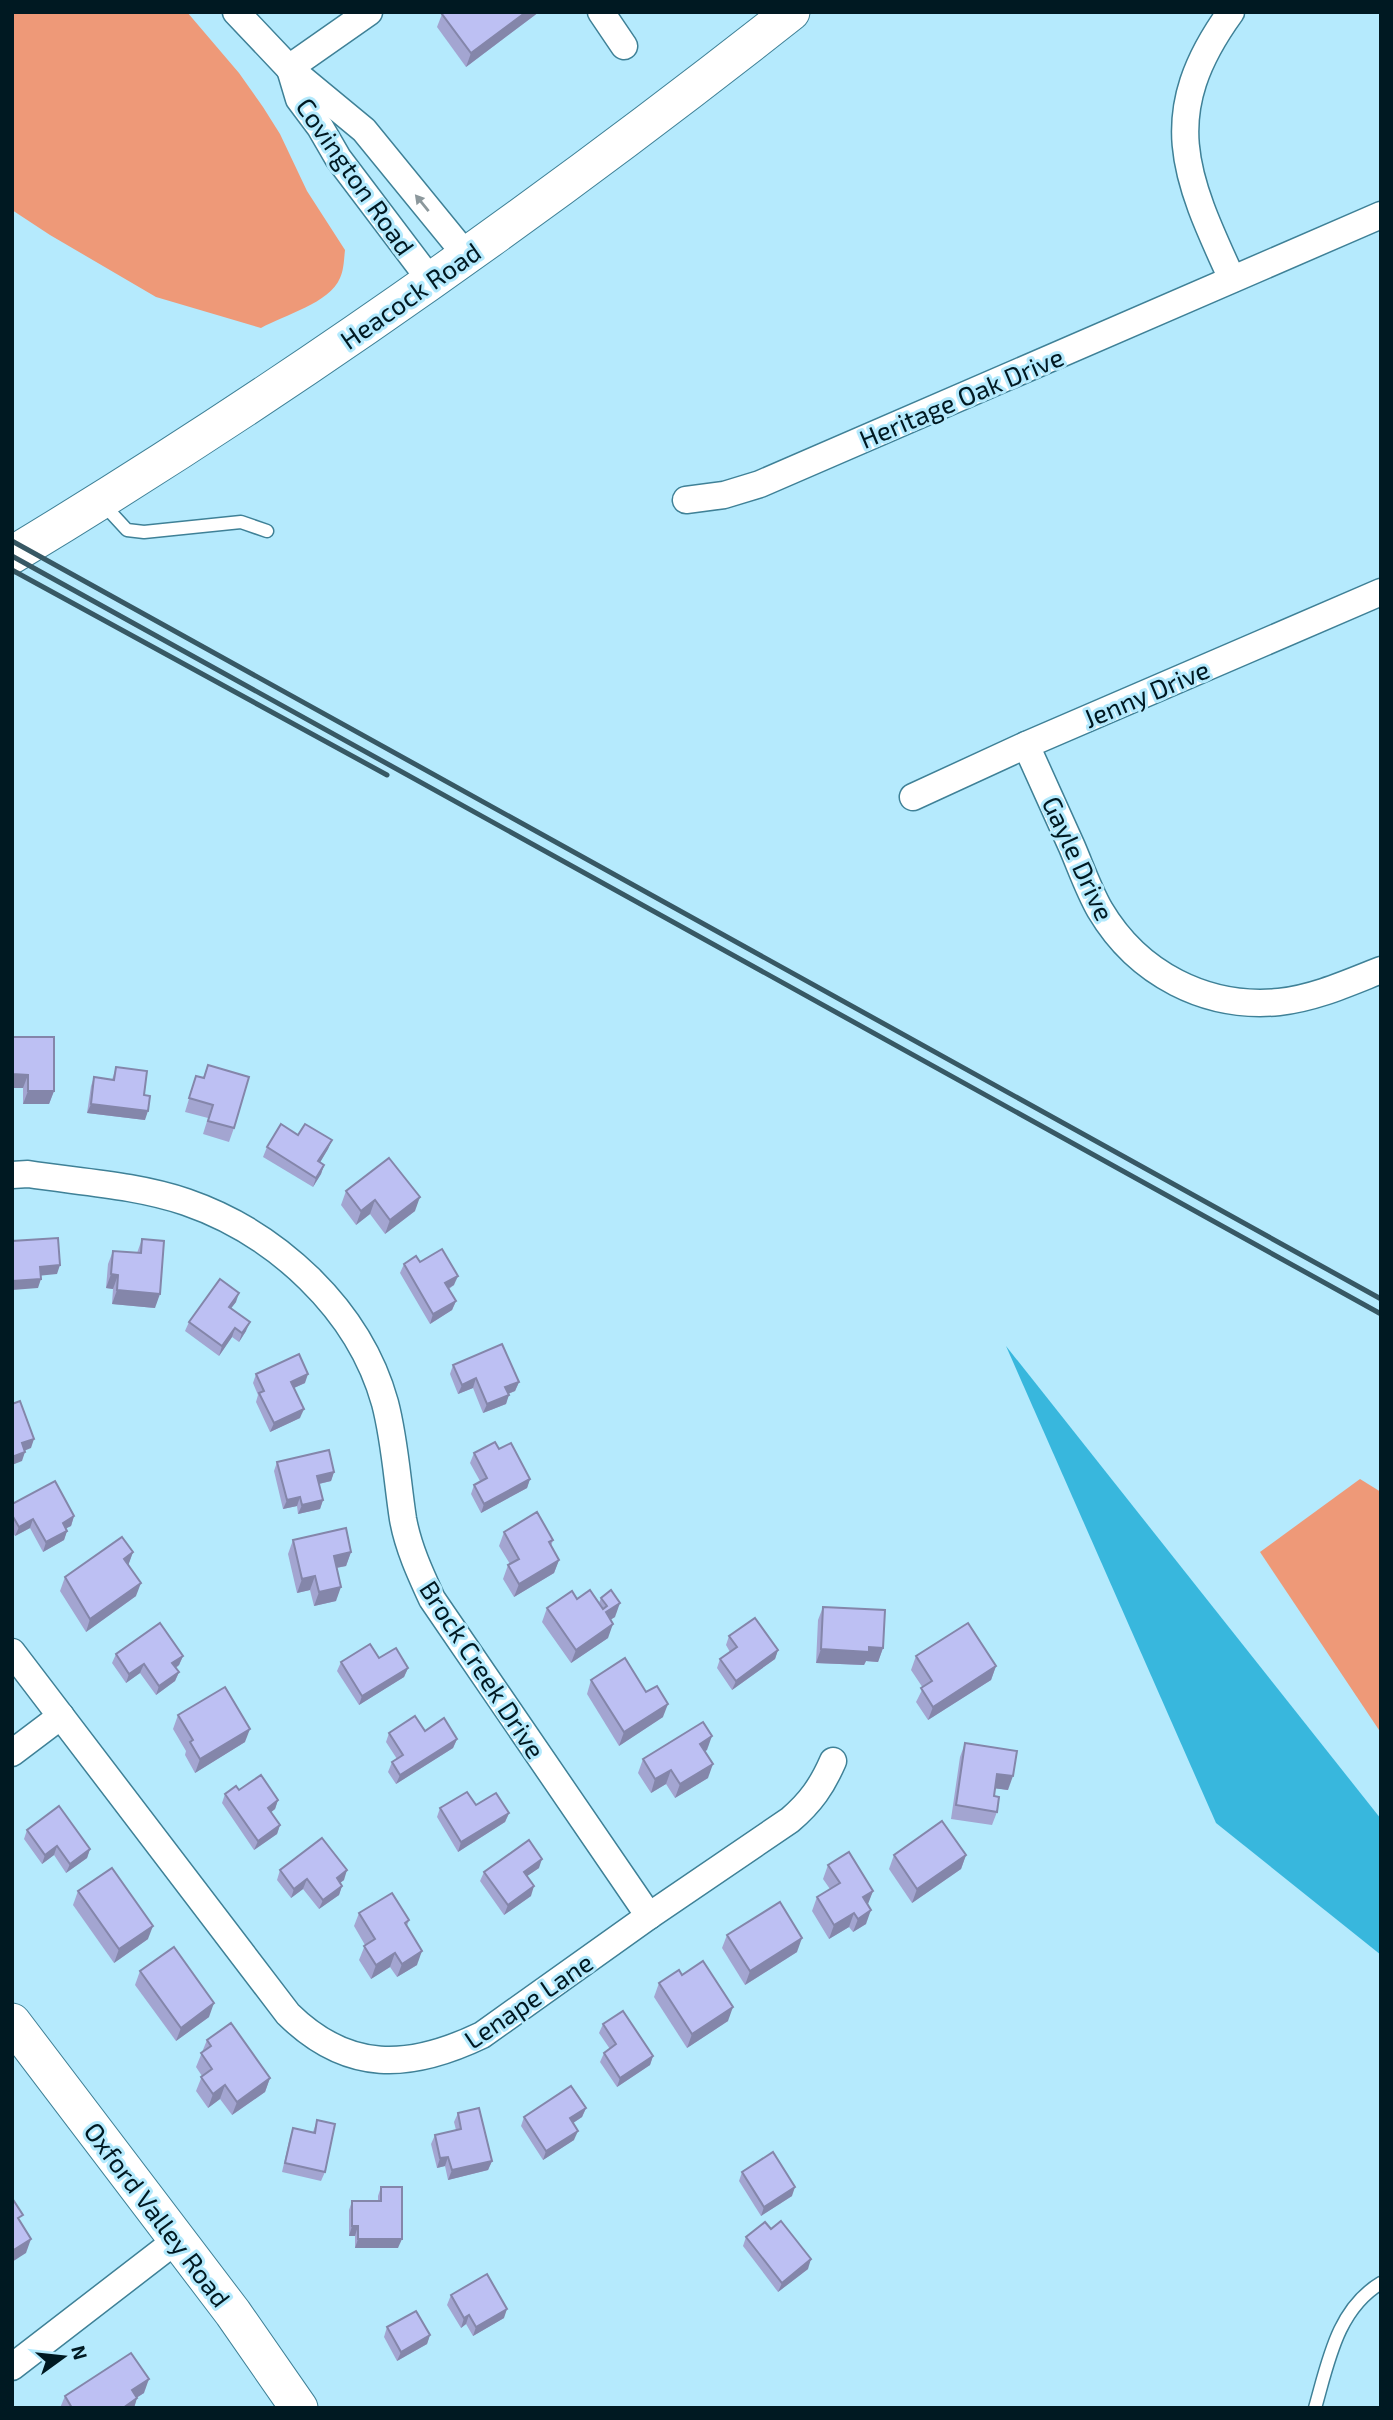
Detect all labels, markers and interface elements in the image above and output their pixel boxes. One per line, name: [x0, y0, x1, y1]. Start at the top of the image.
street label: Covington Road: [290, 91, 422, 261]
one-way arrow: [415, 195, 430, 213]
street label: Heacock Road: [334, 235, 486, 355]
street label: Heritage Oak Drive: [854, 340, 1068, 454]
street label: Jenny Drive: [1078, 653, 1214, 733]
street label: Gayle Drive: [1037, 791, 1121, 925]
street label: Brock Creek Drive: [414, 1574, 552, 1764]
street label: Lenape Lane: [458, 1946, 598, 2054]
street label: Oxford Valley Road: [78, 2115, 238, 2313]
north arrow: [28, 2322, 98, 2392]
text: N: [67, 2343, 93, 2362]

